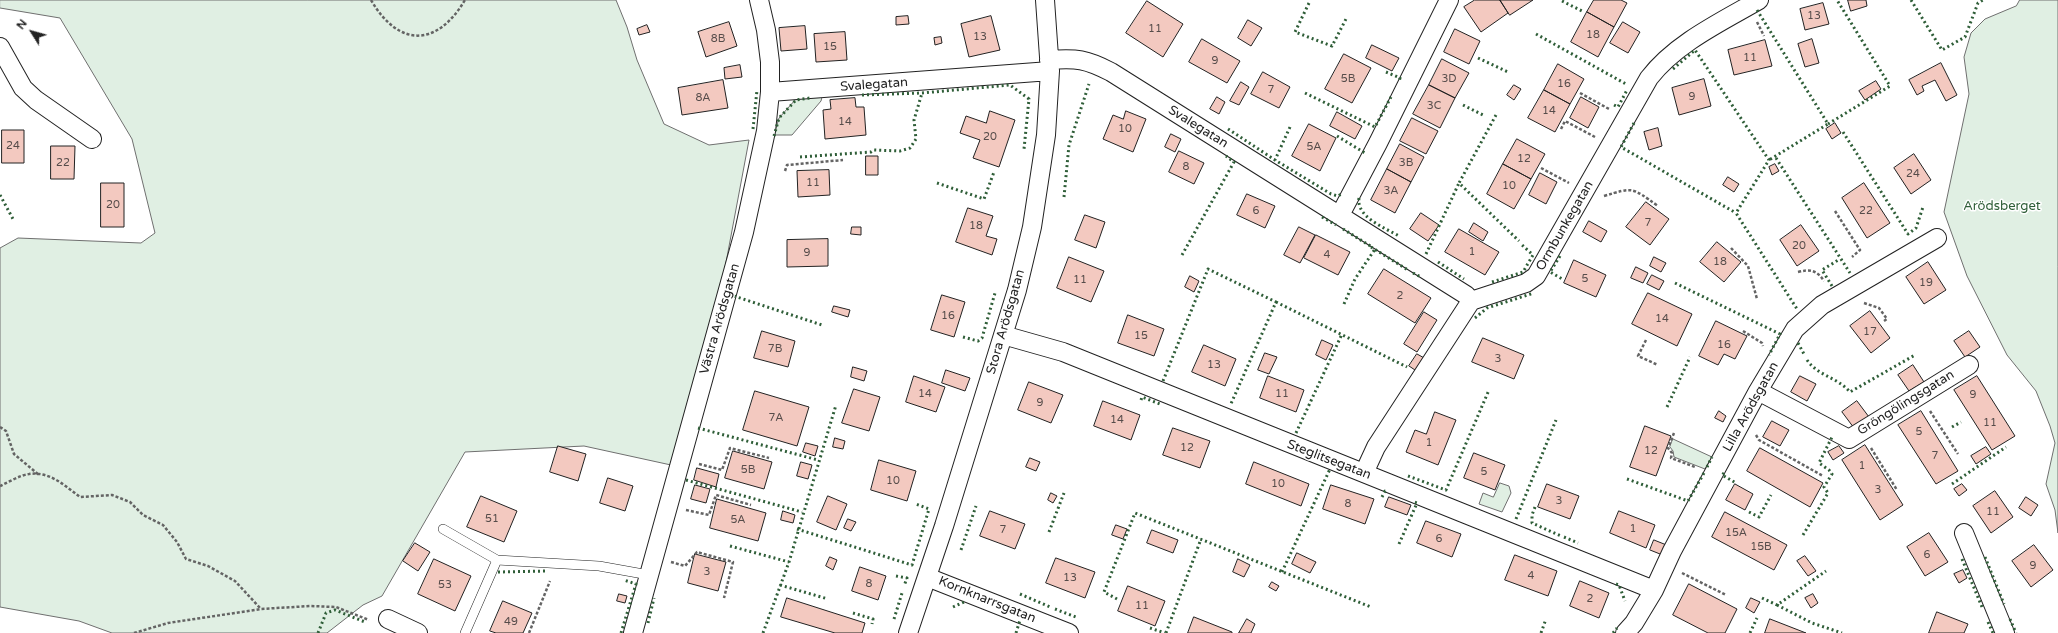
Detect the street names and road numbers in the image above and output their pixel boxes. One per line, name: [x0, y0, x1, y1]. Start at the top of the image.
street label: Svalegatan: [840, 75, 908, 95]
street label: Svalegatan: [1165, 102, 1231, 152]
street label: Ormbunkegatan: [1533, 178, 1597, 274]
street label: Västra Arödsgatan: [697, 262, 743, 376]
street label: Stora Arödsgatan: [984, 268, 1028, 376]
street label: Lilla Arödsgatan: [1720, 359, 1782, 455]
street label: Gröngölingsgatan: [1855, 367, 1957, 439]
street label: Steglitsegatan: [1285, 437, 1373, 483]
street label: Kornknarrsgatan: [936, 573, 1038, 627]

